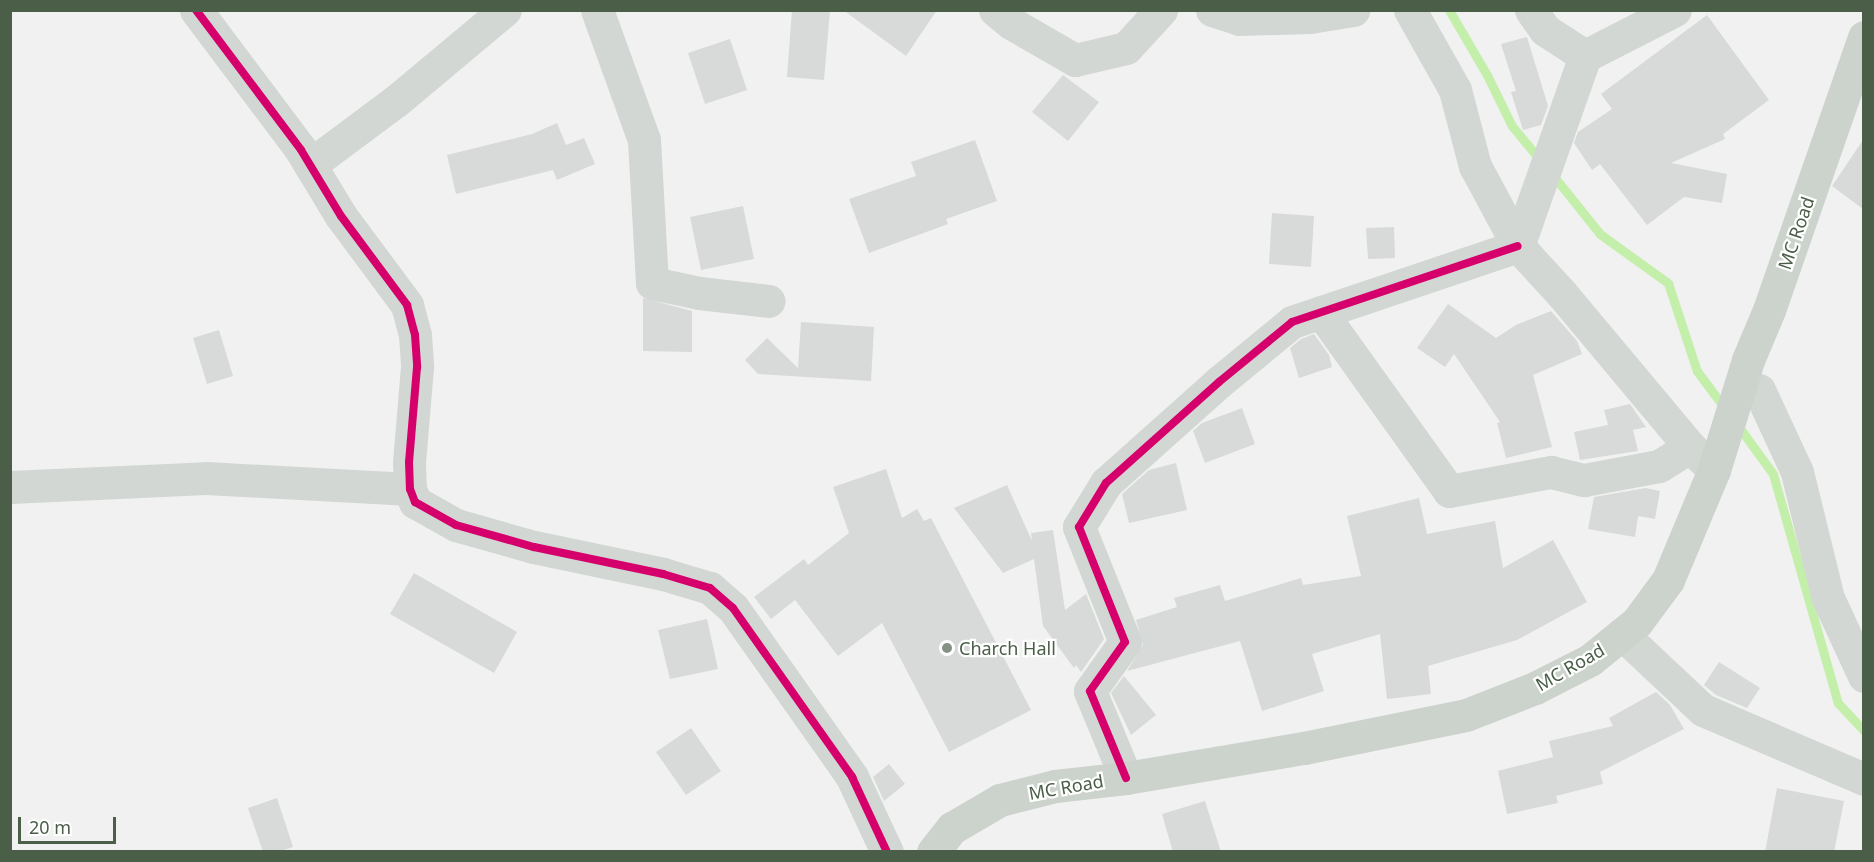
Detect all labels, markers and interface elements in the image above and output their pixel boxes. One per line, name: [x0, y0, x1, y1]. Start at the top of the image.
street label: MC Road: [1773, 194, 1819, 272]
place label: Charch Hall: [959, 637, 1056, 659]
street label: MC Road: [1532, 639, 1608, 695]
marker: Charch Hall: [940, 641, 954, 655]
street label: MC Road: [1027, 770, 1105, 804]
scale bar: [21, 805, 118, 843]
text: 20 m: [29, 815, 71, 839]

